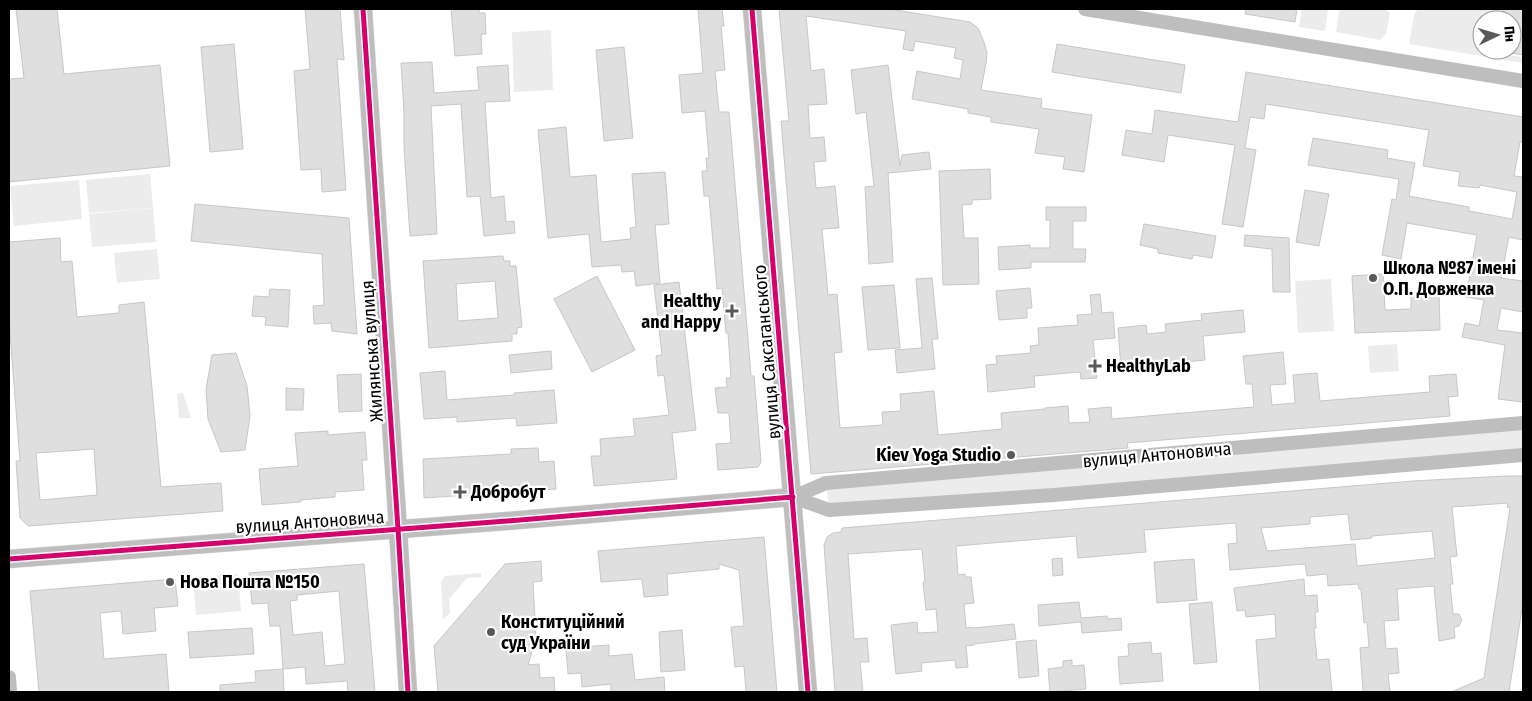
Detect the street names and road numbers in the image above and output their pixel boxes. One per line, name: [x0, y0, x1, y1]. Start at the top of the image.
street label: вулиця Саксаганського: [748, 264, 786, 440]
street label: Жилянська вулиця: [356, 279, 388, 423]
street label: вулиця Антоновича: [1082, 438, 1232, 472]
street label: вулиця Антоновича: [235, 506, 385, 538]

